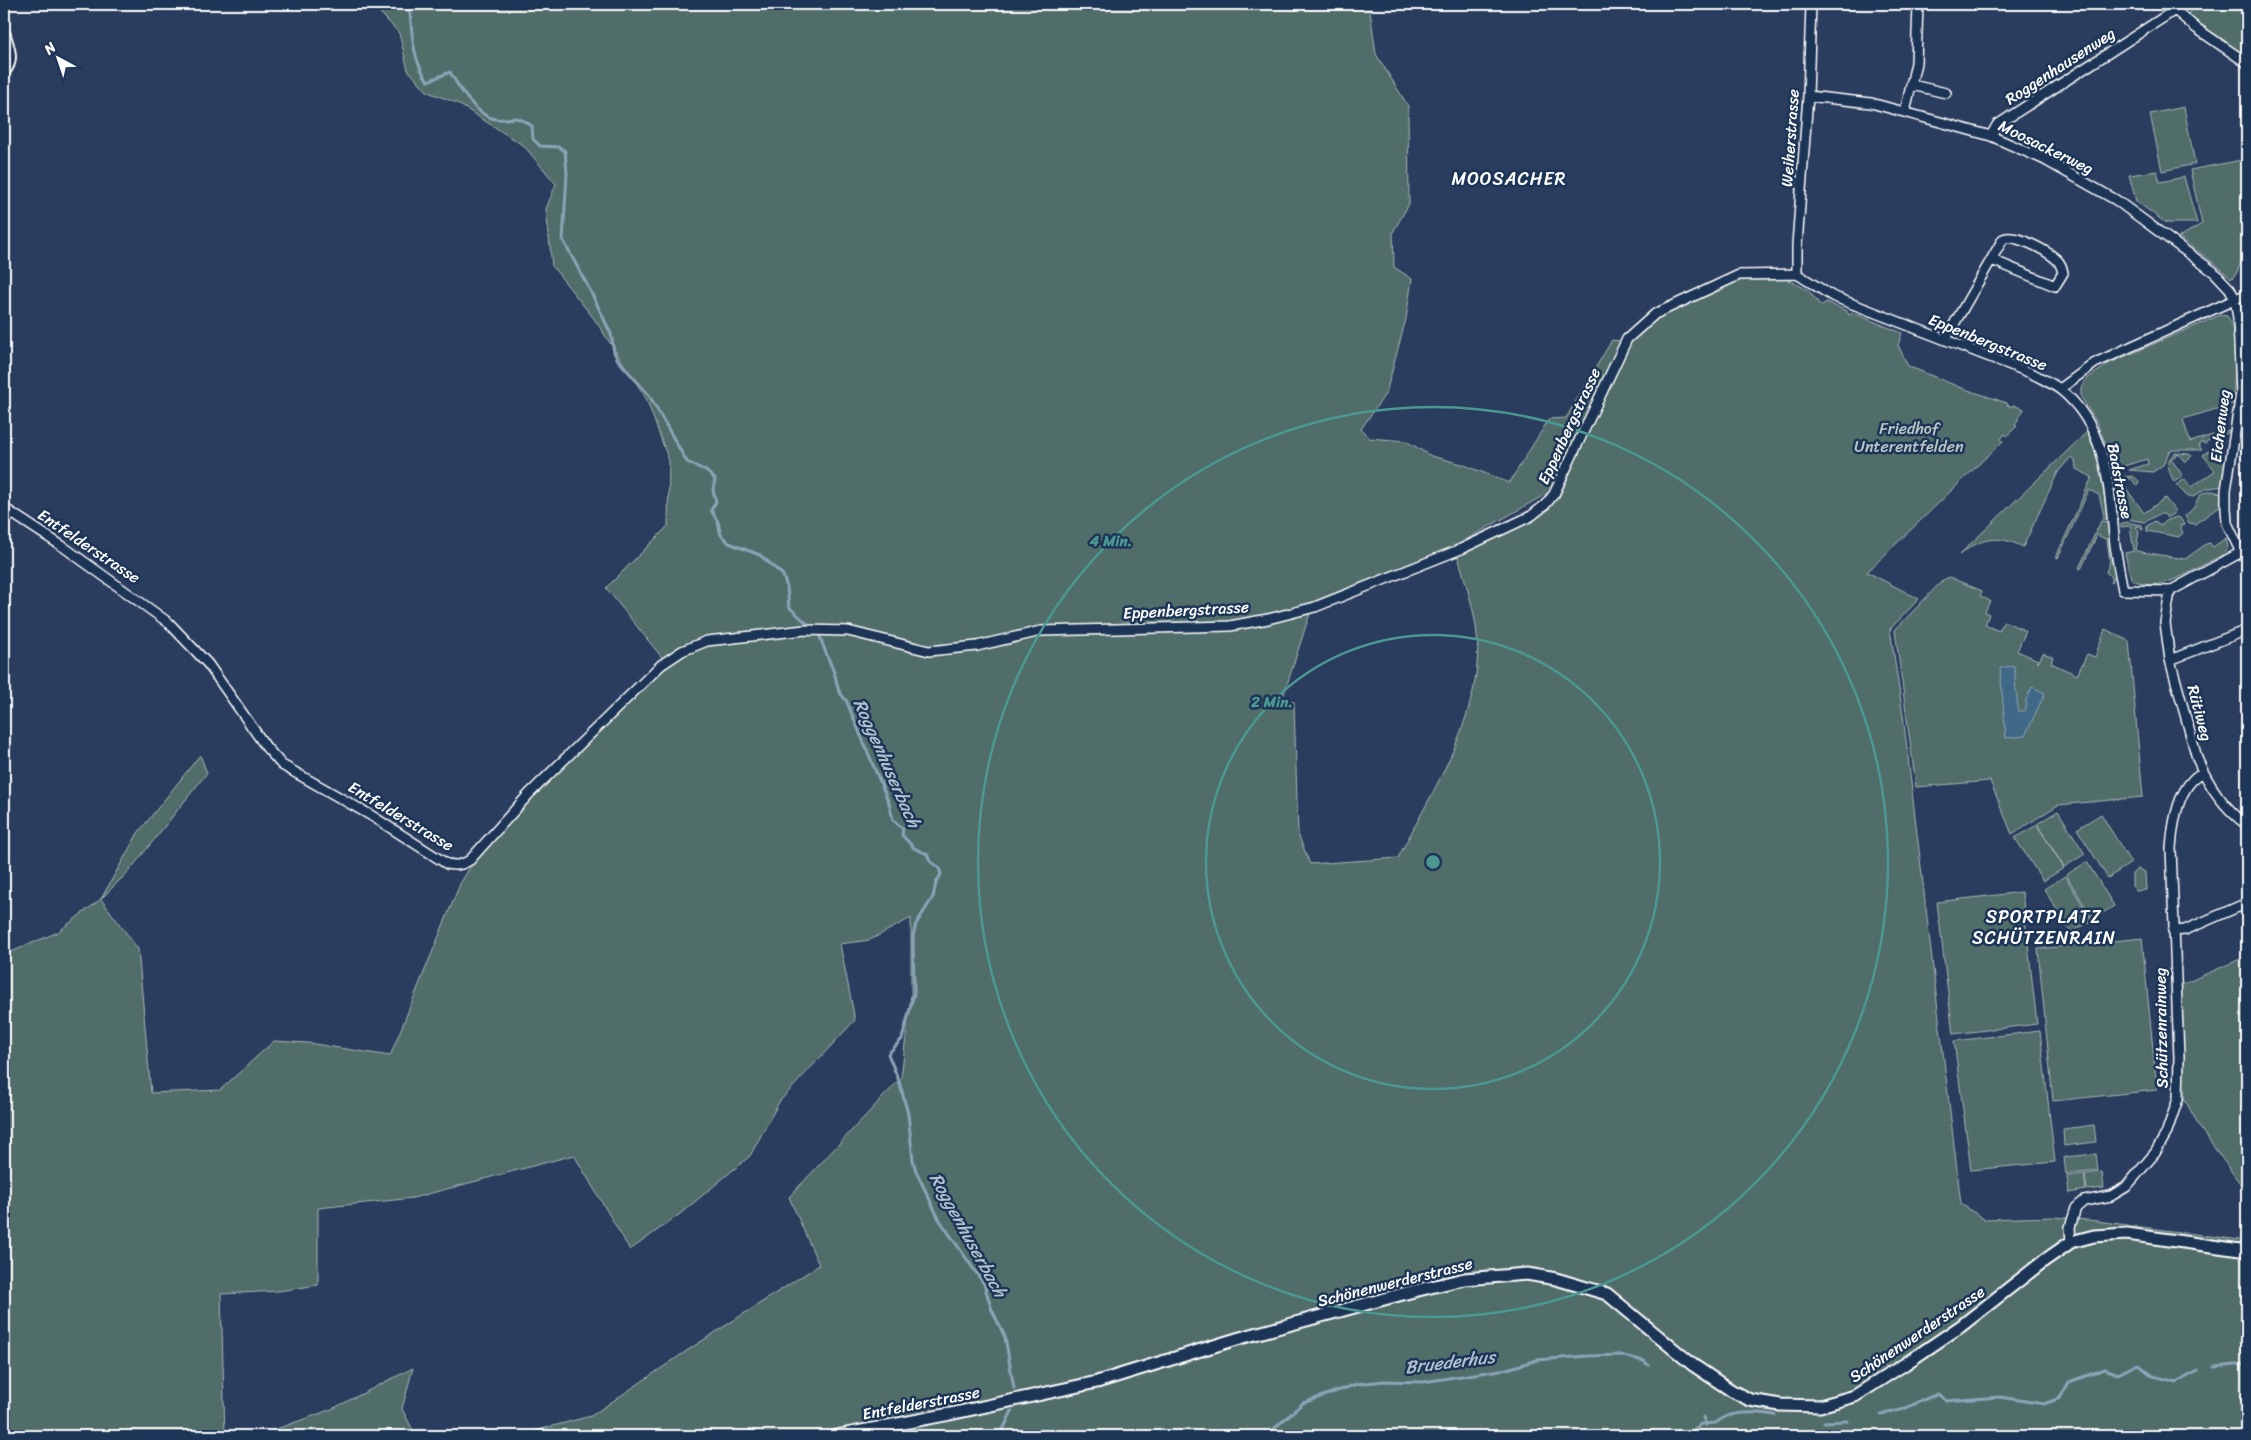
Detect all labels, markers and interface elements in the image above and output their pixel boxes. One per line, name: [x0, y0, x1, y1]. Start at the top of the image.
street label: Roggenhausenweg: [1999, 19, 2121, 113]
north arrow: [32, 32, 82, 82]
text: N: [37, 36, 62, 62]
street label: Weiherstrasse: [1772, 88, 1808, 188]
street label: Moosackerweg: [1993, 111, 2099, 183]
district label: MOOSACHER: [1451, 163, 1567, 195]
street label: Eppenbergstrasse: [1924, 305, 2052, 379]
street label: Eppenbergstrasse: [1529, 363, 1609, 489]
street label: Eichenweg: [2201, 388, 2239, 464]
park label: Friedhof Unterentfelden: [1854, 414, 1964, 461]
street label: Badstrasse: [2098, 441, 2142, 522]
street label: Entfelderstrasse: [31, 501, 147, 591]
text: 4 Min.: [1089, 528, 1132, 554]
street label: Eppenbergstrasse: [1122, 592, 1250, 628]
street label: Rütiweg: [2179, 682, 2221, 744]
text: 2 Min.: [1250, 689, 1293, 715]
water label: Roggenhuserbach: [844, 693, 930, 834]
street label: Entfelderstrasse: [342, 773, 460, 859]
centre of rings: [1424, 853, 1442, 871]
district label: SPORTPLATZ SCHÜTZENRAIN: [1972, 901, 2116, 954]
street label: Schützenrainweg: [2145, 967, 2177, 1089]
water label: Roggenhuserbach: [920, 1167, 1016, 1305]
street label: Schönenwerderstrasse: [1314, 1249, 1476, 1315]
street label: Schönenwerderstrasse: [1843, 1278, 1991, 1390]
water label: Bruederhus: [1403, 1340, 1499, 1383]
street label: Entfelderstrasse: [860, 1377, 982, 1429]

